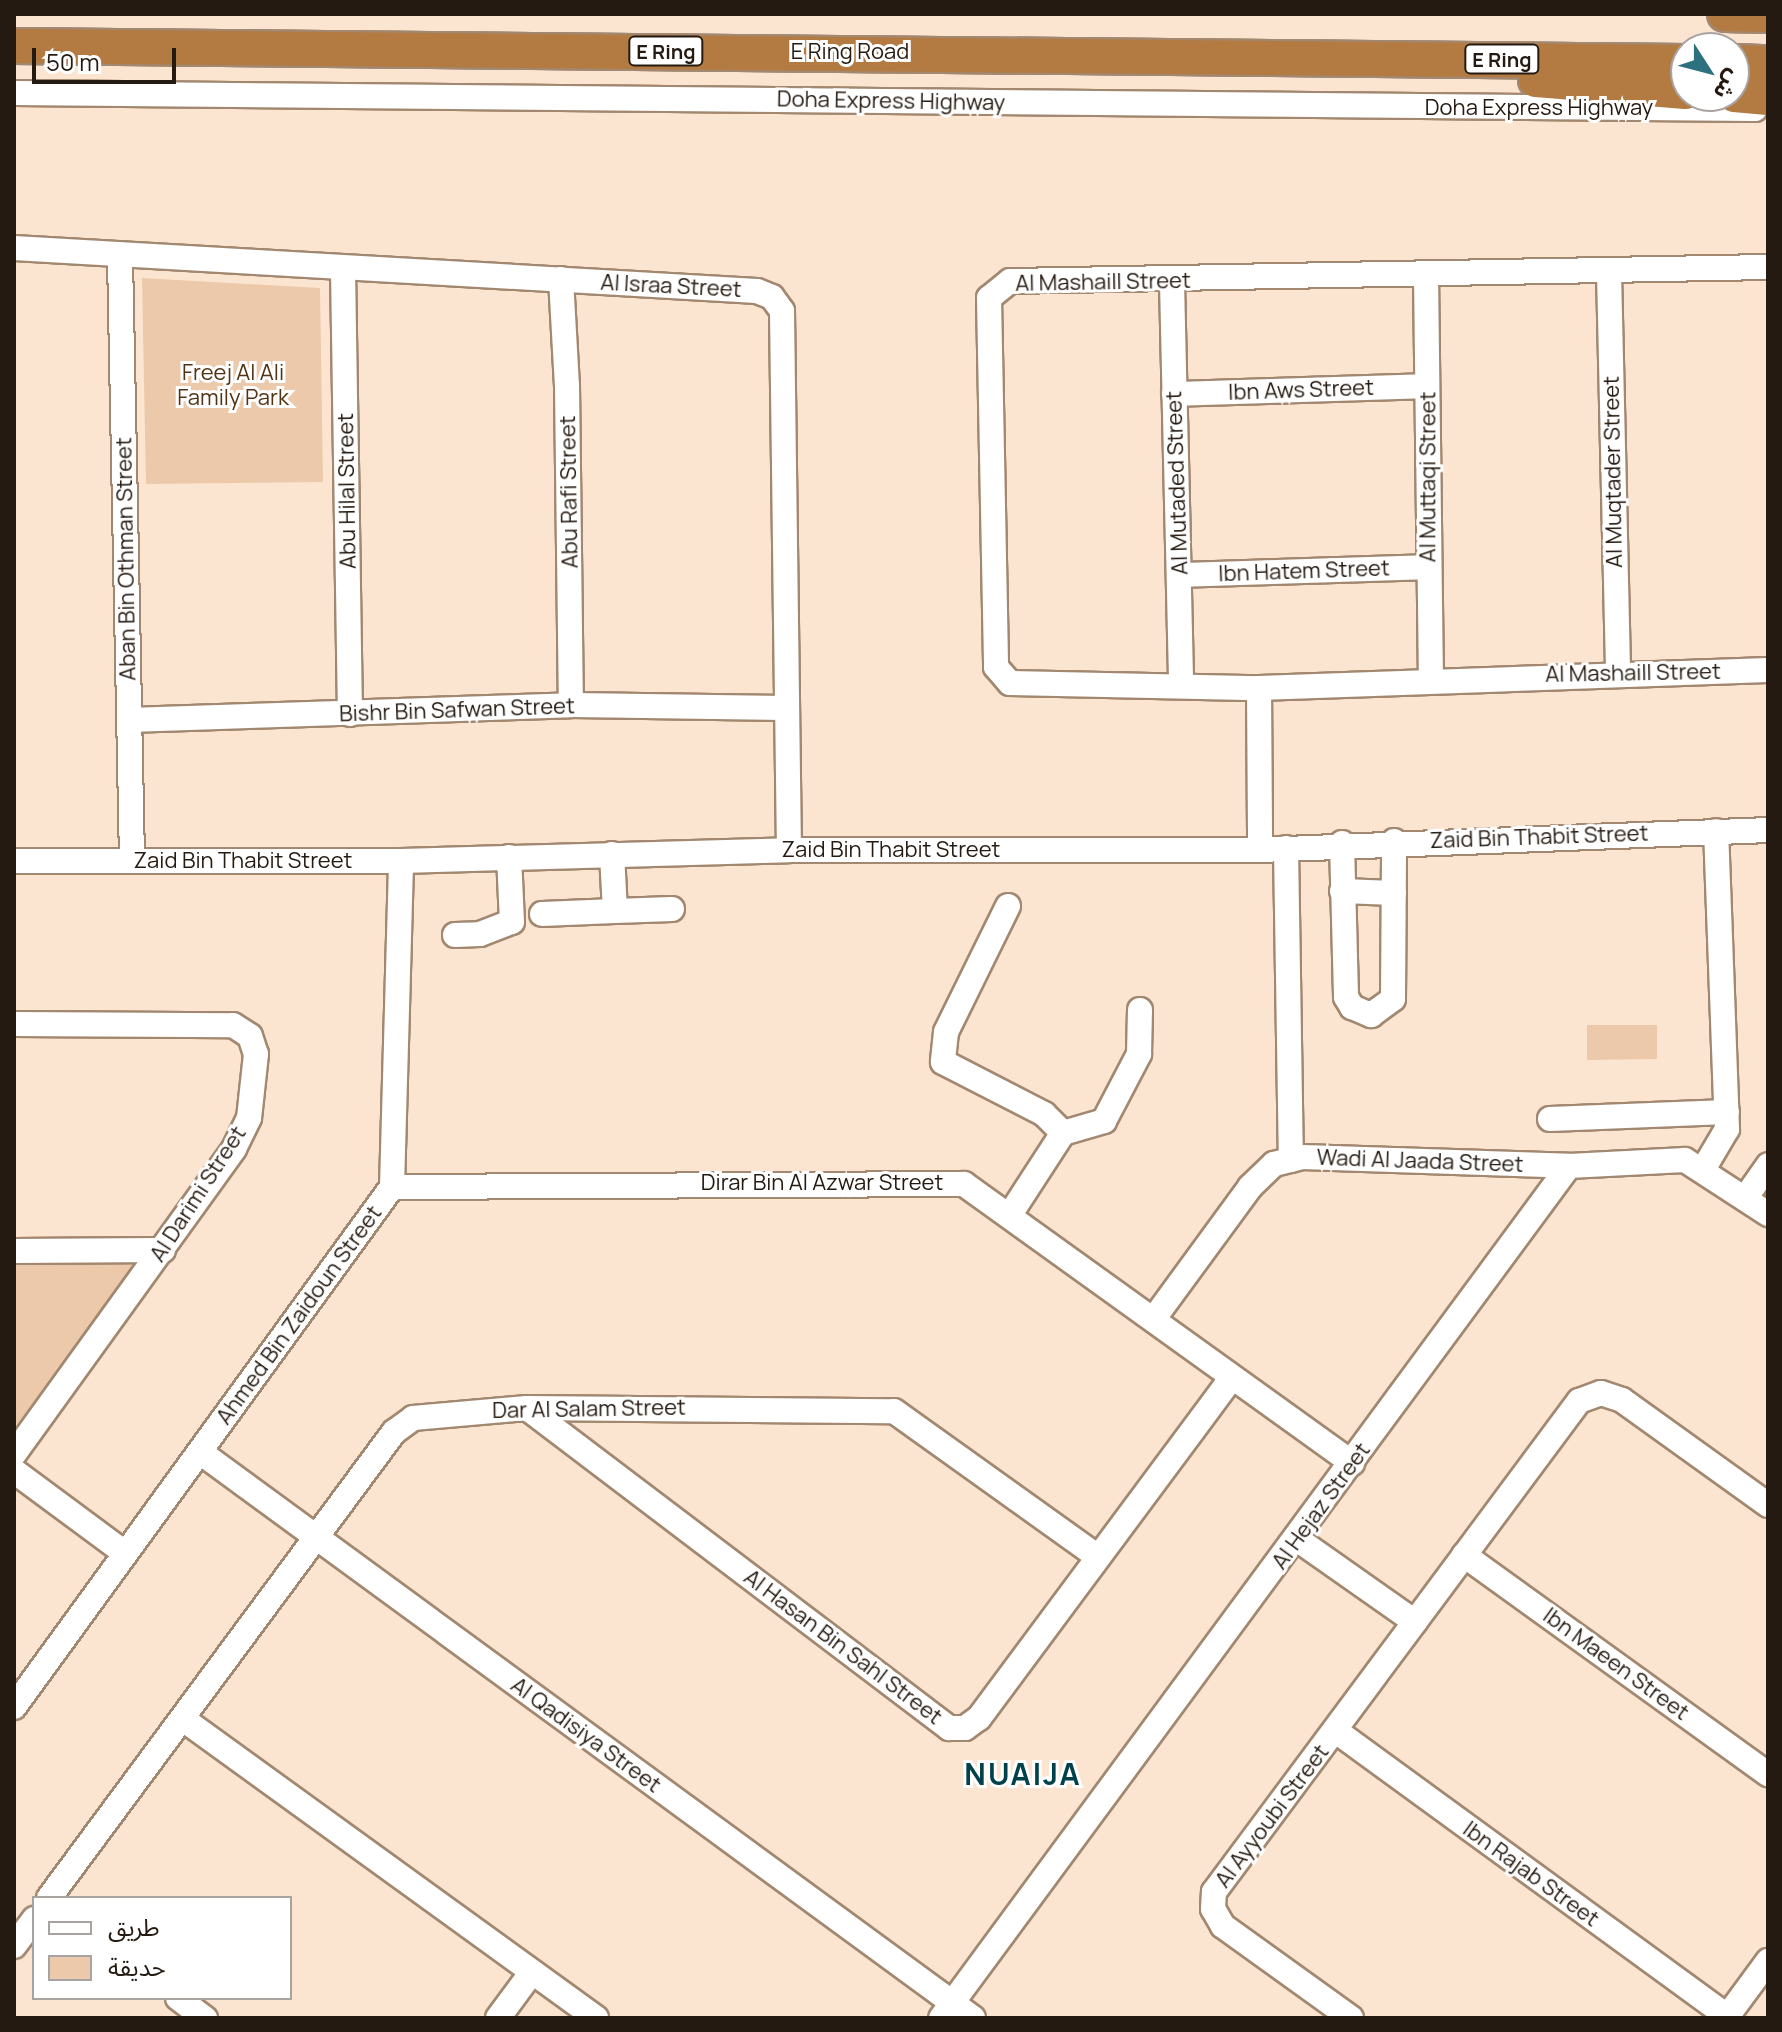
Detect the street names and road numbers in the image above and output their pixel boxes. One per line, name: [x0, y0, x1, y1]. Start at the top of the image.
road number: E Ring: [628, 35, 704, 67]
street label: E Ring Road: [791, 39, 909, 65]
road number: E Ring: [1464, 43, 1540, 75]
street label: Doha Express Highway: [777, 86, 1005, 116]
street label: Doha Express Highway: [1425, 95, 1653, 121]
street label: Al Mashaill Street: [1015, 267, 1191, 297]
street label: Al Israa Street: [600, 269, 742, 303]
street label: Ibn Aws Street: [1228, 374, 1374, 406]
street label: Al Muqtader Street: [1598, 376, 1628, 568]
street label: Al Mutaded Street: [1161, 391, 1193, 575]
street label: Al Muttaqi Street: [1415, 392, 1441, 562]
street label: Abu Hilal Street: [332, 413, 362, 569]
street label: Abu Rafi Street: [554, 415, 584, 569]
street label: Aban Bin Othman Street: [111, 437, 141, 681]
street label: Ibn Hatem Street: [1218, 555, 1390, 587]
street label: Al Mashaill Street: [1545, 658, 1721, 688]
street label: Bishr Bin Safwan Street: [339, 693, 575, 727]
street label: Zaid Bin Thabit Street: [1429, 820, 1649, 854]
street label: Zaid Bin Thabit Street: [782, 837, 1000, 863]
street label: Zaid Bin Thabit Street: [134, 848, 352, 874]
street label: Al Darimi Street: [144, 1121, 252, 1267]
street label: Wadi Al Jaada Street: [1316, 1144, 1524, 1178]
street label: Dirar Bin Al Azwar Street: [701, 1170, 943, 1196]
street label: Ahmed Bin Zaidoun Street: [211, 1200, 387, 1430]
street label: Dar Al Salam Street: [492, 1394, 686, 1424]
street label: Al Hejaz Street: [1266, 1438, 1376, 1574]
street label: Al Hasan Bin Sahl Street: [739, 1564, 947, 1730]
street label: Ibn Maeen Street: [1538, 1602, 1694, 1726]
street label: Al Qadisiya Street: [506, 1672, 666, 1798]
street label: Al Ayyoubi Street: [1210, 1739, 1334, 1893]
street label: Ibn Rajab Street: [1458, 1816, 1604, 1932]

